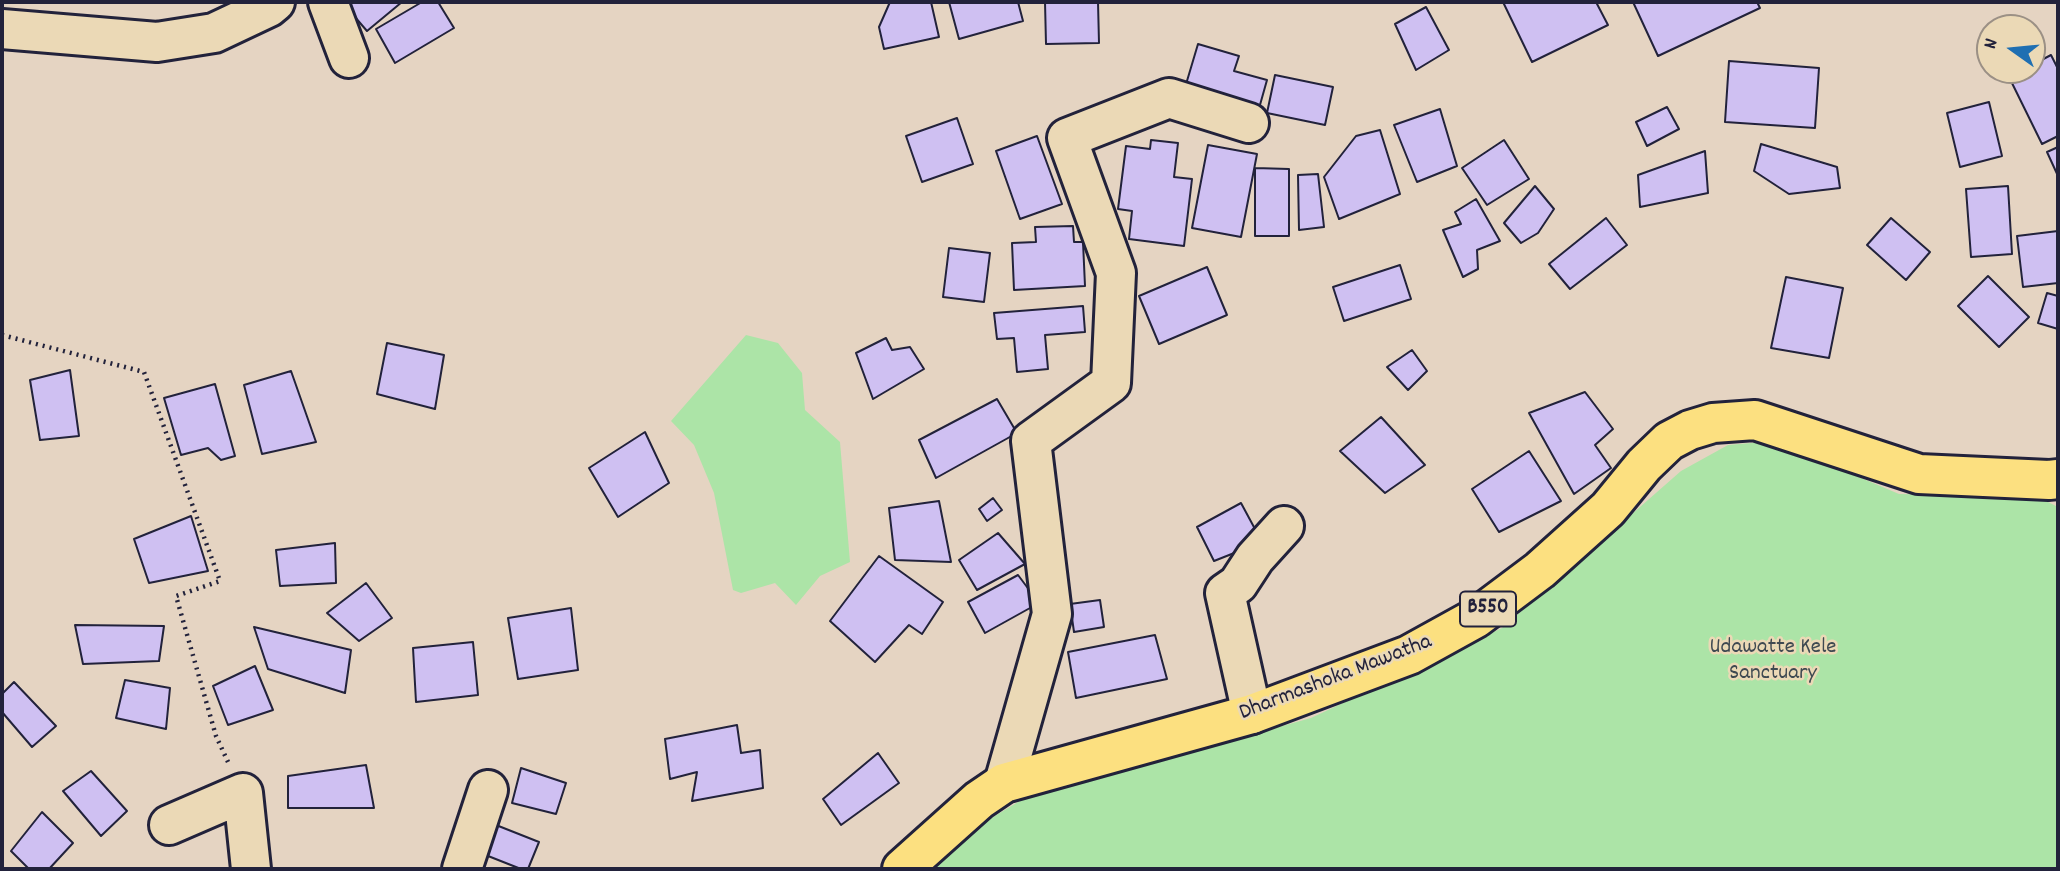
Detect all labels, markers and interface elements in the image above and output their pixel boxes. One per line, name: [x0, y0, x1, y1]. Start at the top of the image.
north arrow: [1976, 14, 2046, 84]
text: N: [1978, 36, 2006, 52]
road number: B550: [1460, 592, 1516, 626]
street label: Dharmashoka Mawatha: [1236, 630, 1436, 728]
park label: Udawatte Kele Sanctuary: [1710, 635, 1836, 689]

